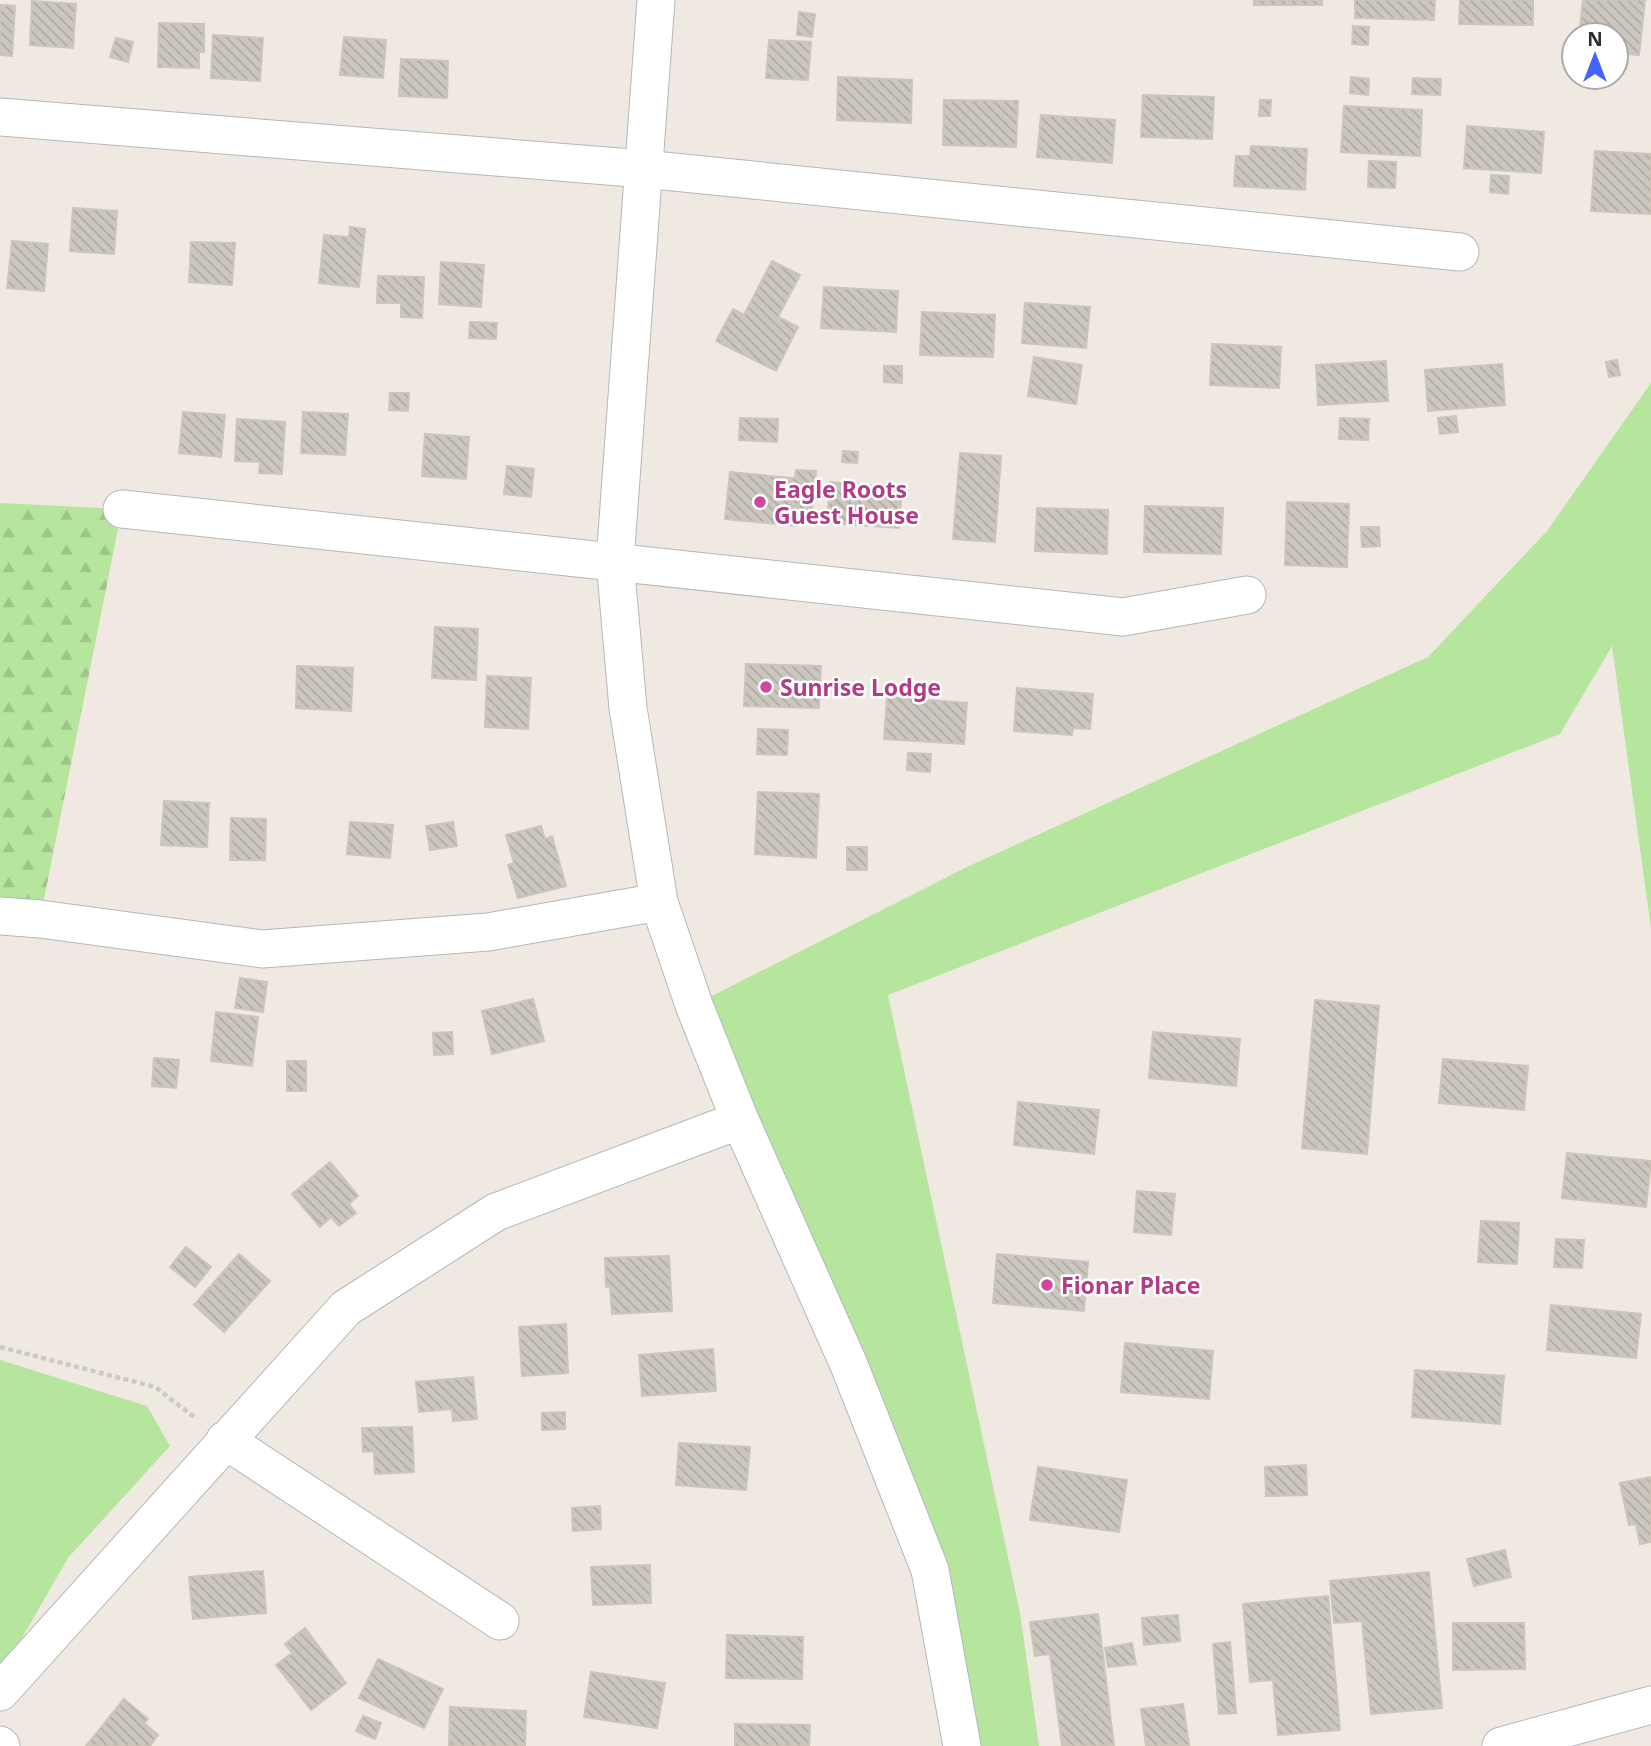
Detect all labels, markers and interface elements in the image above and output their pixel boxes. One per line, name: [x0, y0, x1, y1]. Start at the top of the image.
north arrow: [1560, 21, 1630, 91]
text: N: [1587, 26, 1603, 52]
place label: Eagle Roots Guest House: [774, 473, 919, 531]
marker: Eagle Roots Guest House: [752, 494, 768, 510]
place label: Sunrise Lodge: [780, 671, 941, 703]
marker: Sunrise Lodge: [758, 679, 774, 695]
place label: Fionar Place: [1061, 1269, 1200, 1301]
marker: Fionar Place: [1039, 1277, 1055, 1293]

